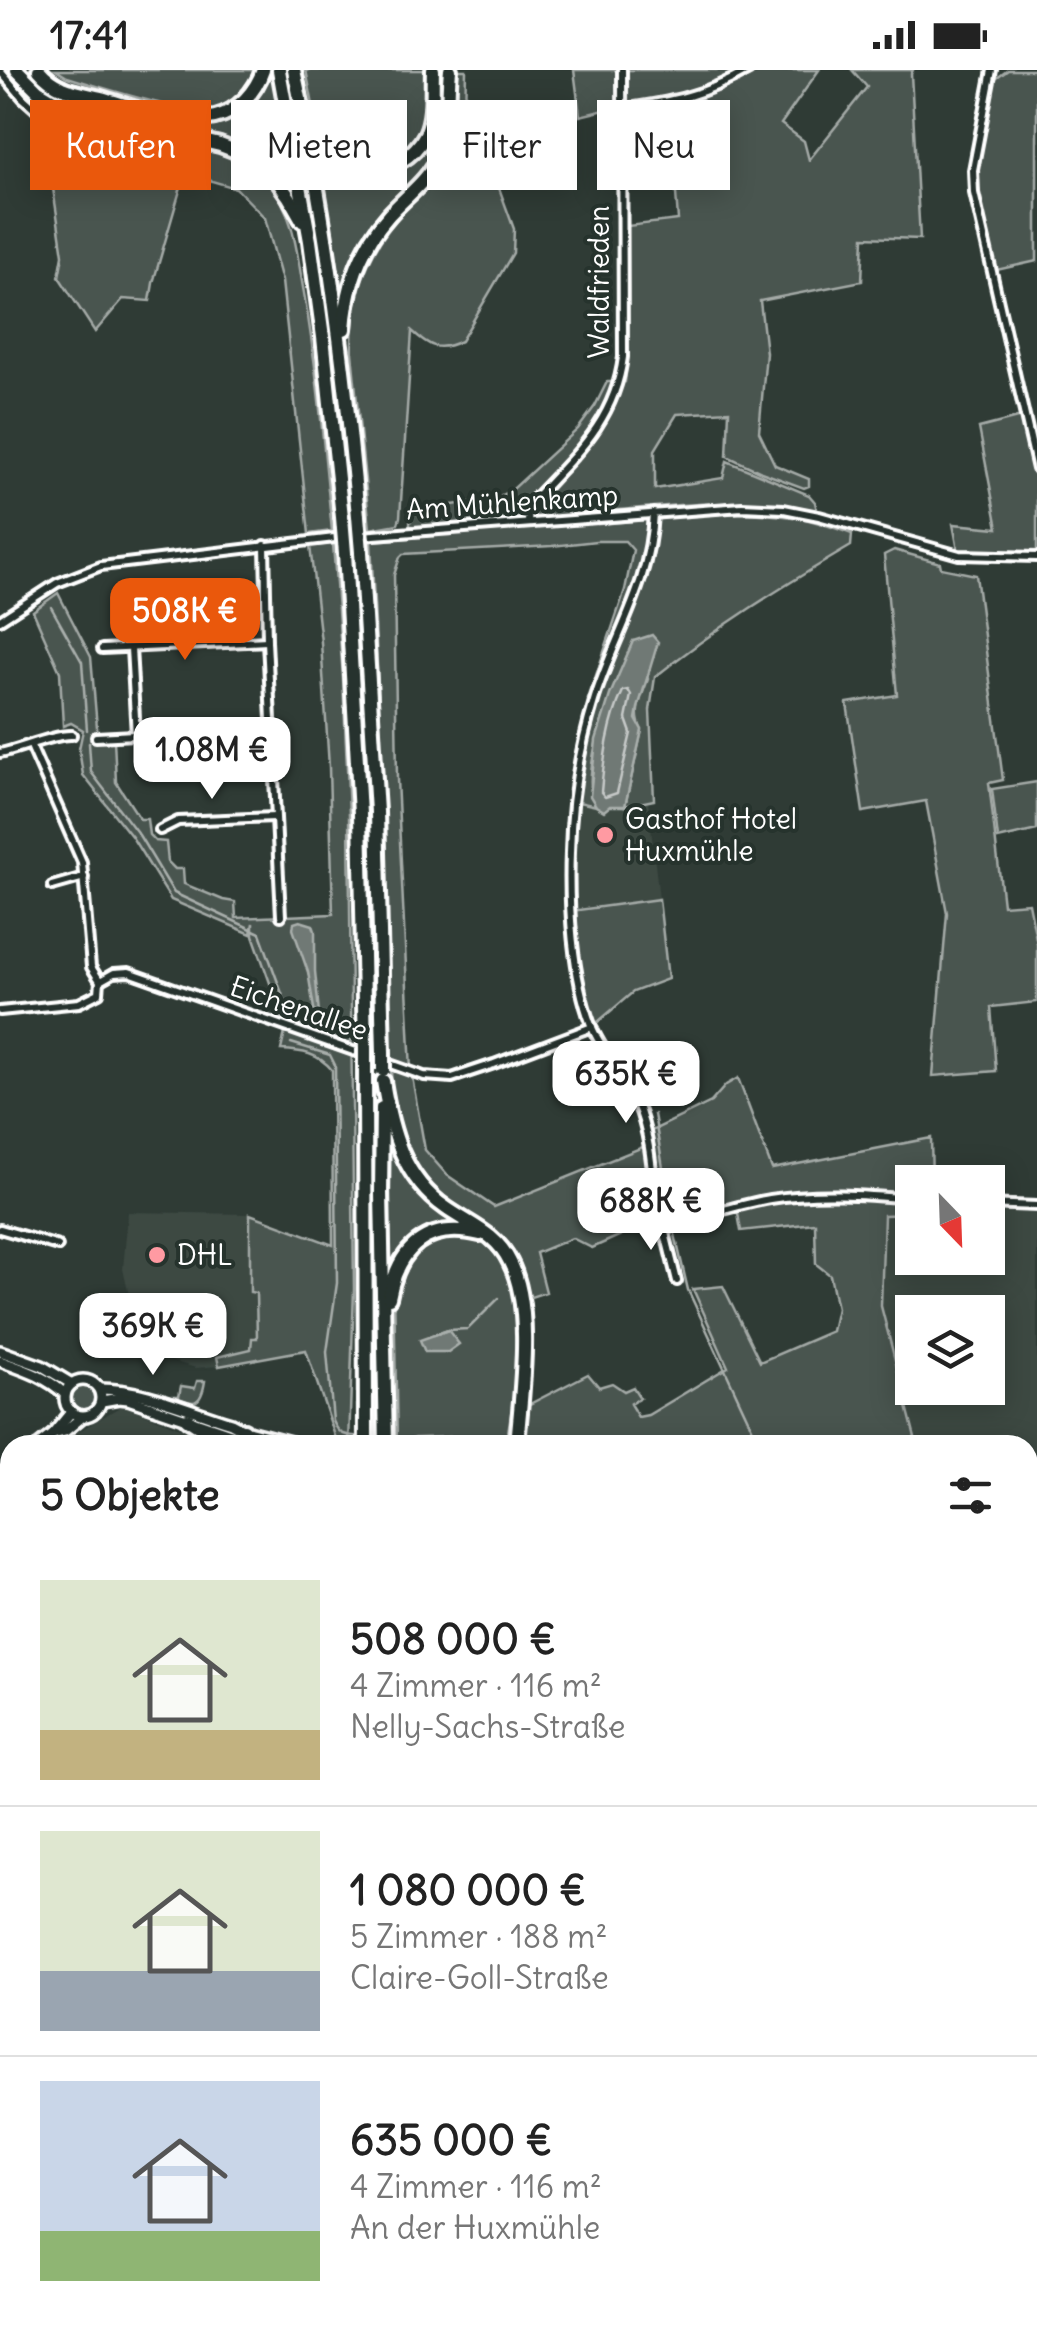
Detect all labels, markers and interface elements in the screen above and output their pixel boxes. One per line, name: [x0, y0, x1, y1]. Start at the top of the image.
text: 17:41: [50, 12, 129, 59]
chip: Kaufen: [30, 100, 211, 190]
chip: Mieten: [231, 100, 407, 190]
chip: Filter: [427, 100, 577, 190]
chip: Neu: [597, 100, 730, 190]
street label: Waldfrieden: [581, 206, 617, 358]
street label: Am Mühlenkamp: [405, 477, 619, 527]
pin: 508K €: [104, 578, 266, 663]
text: 508K €: [132, 590, 238, 631]
pin: 1.08M €: [120, 717, 304, 802]
text: 1.08M €: [156, 729, 269, 770]
place label: Gasthof Hotel Huxmühle: [625, 801, 797, 869]
marker: Gasthof Hotel Huxmühle: [594, 824, 616, 846]
street label: Eichenallee: [225, 968, 373, 1048]
pin: 635K €: [545, 1041, 707, 1126]
text: 635K €: [574, 1053, 678, 1094]
north arrow: [895, 1165, 1005, 1275]
map controls: [895, 1165, 1005, 1405]
pin: 688K €: [570, 1168, 732, 1253]
text: 688K €: [599, 1180, 703, 1221]
place label: DHL: [177, 1237, 232, 1273]
marker: DHL: [146, 1244, 168, 1266]
pin: 369K €: [72, 1293, 234, 1378]
button: layers: [895, 1295, 1005, 1405]
text: 369K €: [101, 1305, 205, 1346]
icon: filters: [943, 1468, 998, 1523]
text: 5 Objekte: [40, 1469, 220, 1521]
text: 508 000 €: [350, 1613, 556, 1665]
icon: home: [120, 1620, 240, 1740]
text: 4 Zimmer · 116 m²: [350, 1665, 602, 1706]
text: Nelly-Sachs-Straße: [350, 1706, 626, 1747]
text: 1 080 000 €: [350, 1864, 586, 1916]
icon: home: [120, 1871, 240, 1991]
text: 5 Zimmer · 188 m²: [350, 1916, 607, 1957]
text: Claire-Goll-Straße: [350, 1957, 609, 1998]
text: 635 000 €: [350, 2114, 552, 2166]
icon: home: [120, 2121, 240, 2241]
text: 4 Zimmer · 116 m²: [350, 2166, 602, 2207]
text: An der Huxmühle: [350, 2207, 600, 2248]

